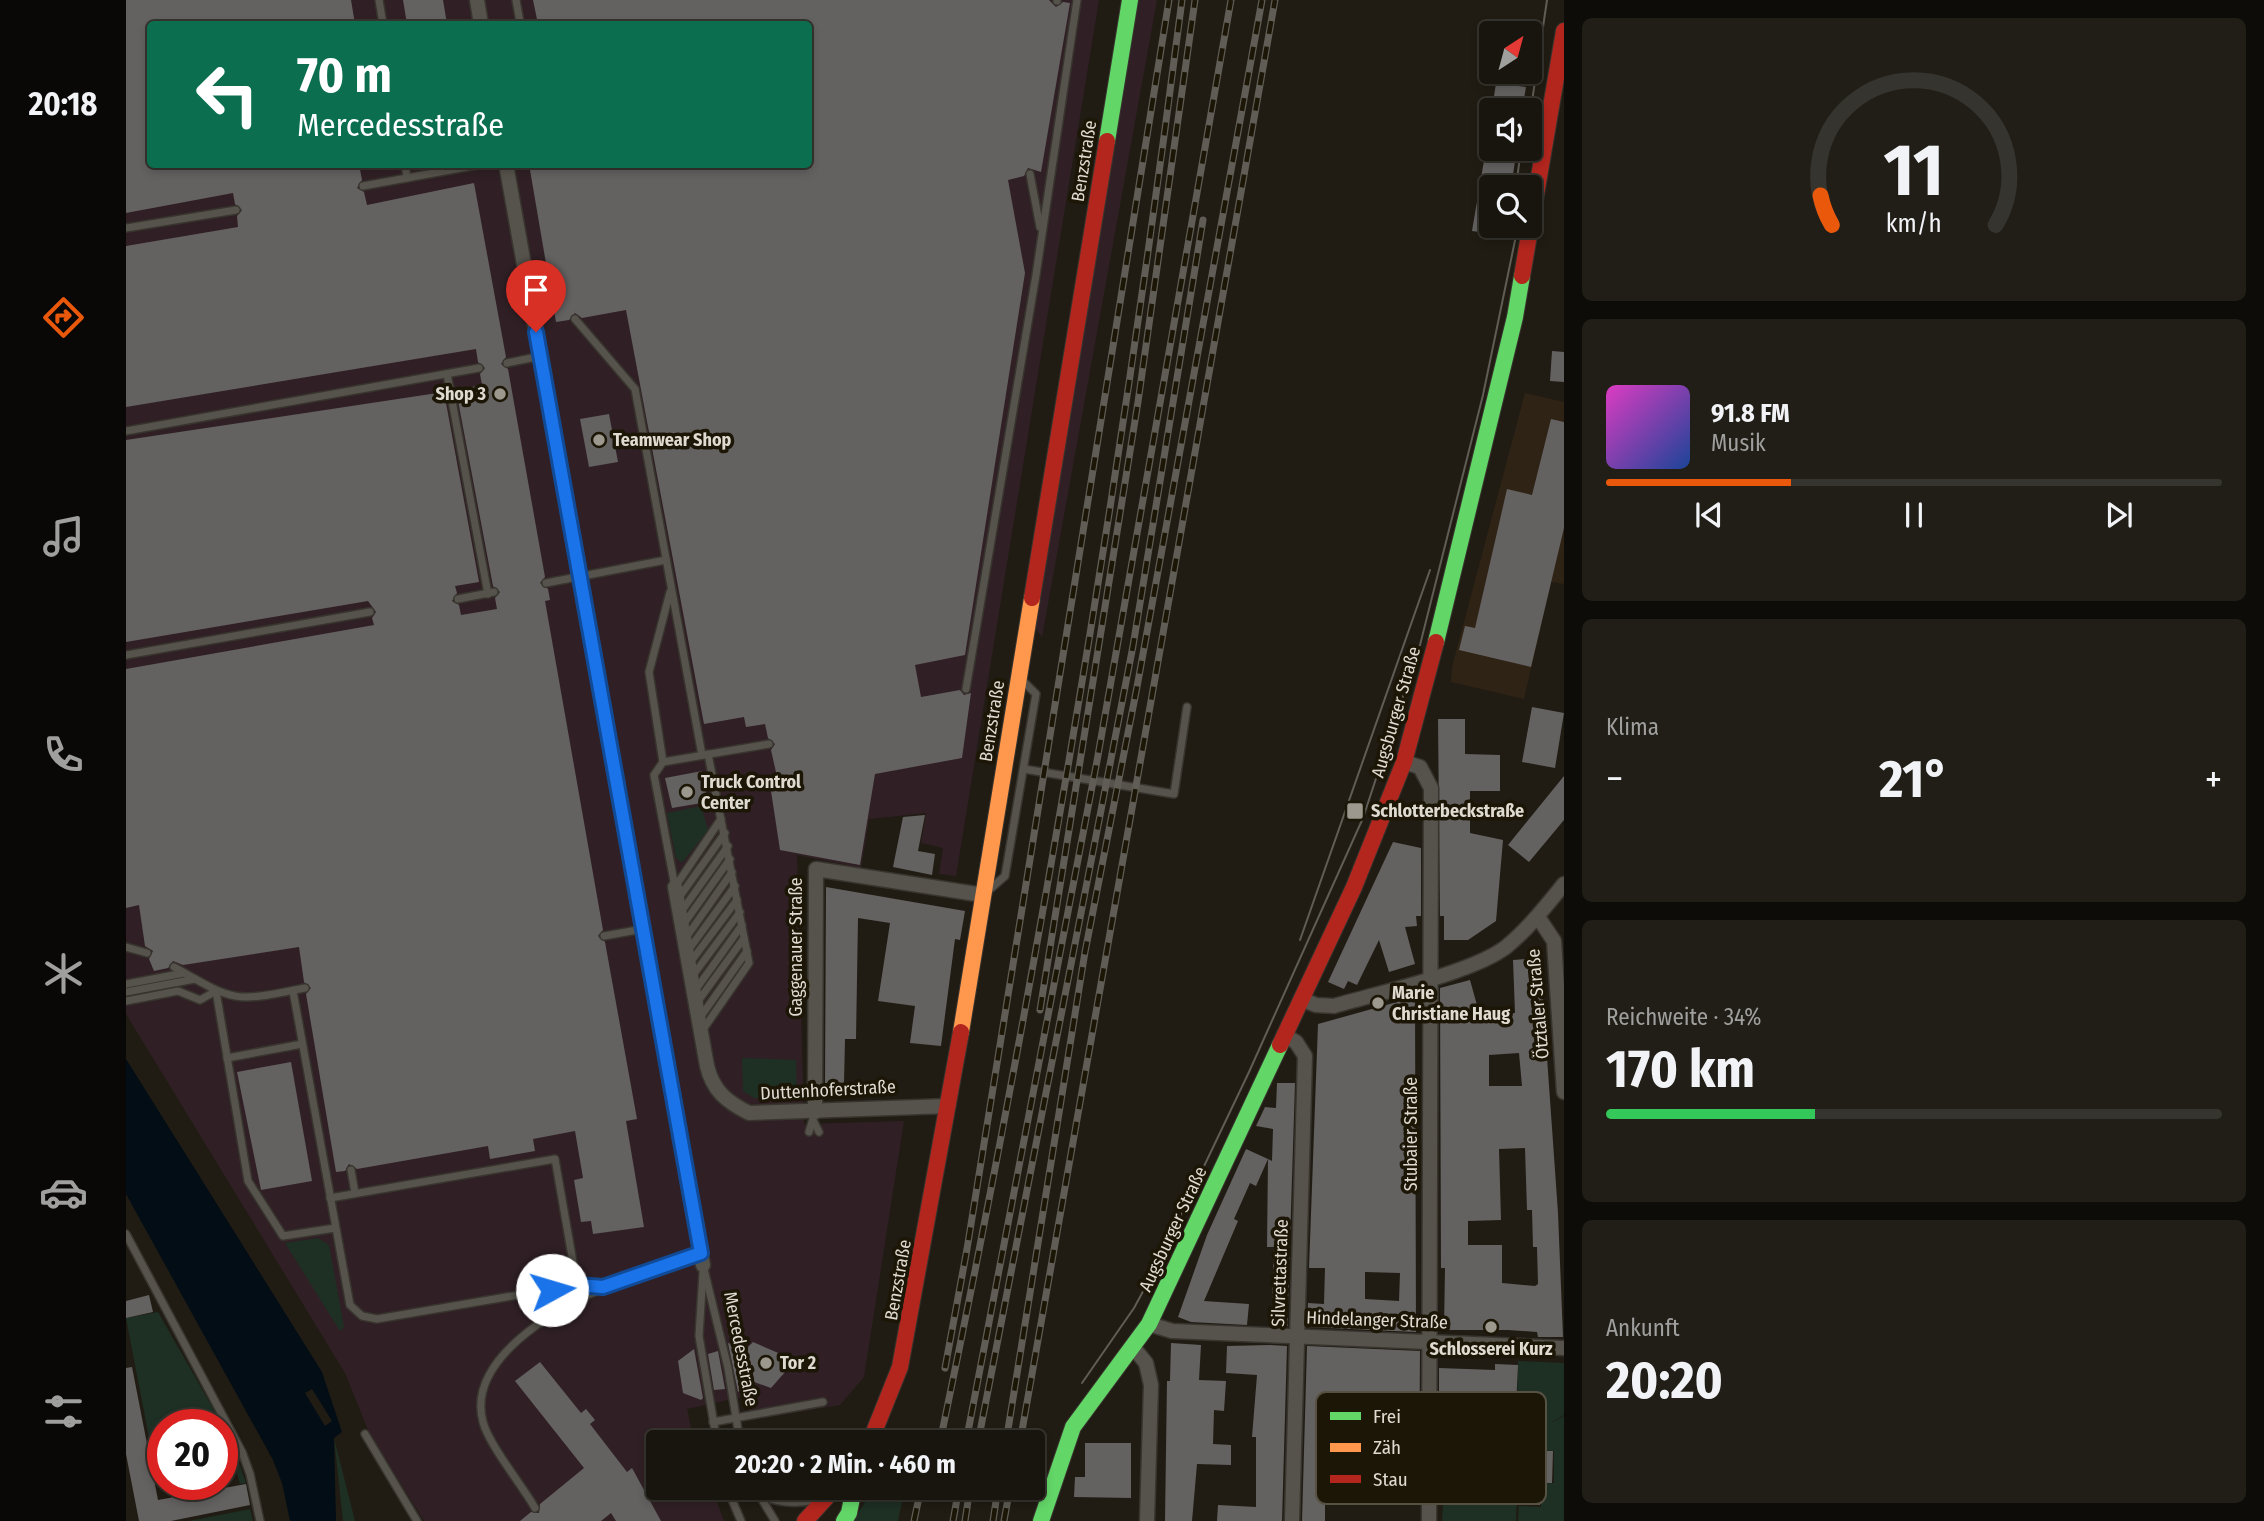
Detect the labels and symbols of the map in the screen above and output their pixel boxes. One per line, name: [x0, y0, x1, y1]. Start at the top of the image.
north arrow: [1479, 21, 1542, 84]
street label: Benzstraße: [1067, 119, 1101, 203]
pin: [506, 260, 566, 332]
place label: Shop 3: [436, 383, 486, 405]
marker: Shop 3: [492, 386, 508, 402]
place label: Teamwear Shop: [613, 429, 732, 451]
marker: Teamwear Shop: [591, 432, 607, 448]
street label: Augsburger Straße: [1367, 644, 1425, 780]
street label: Benzstraße: [975, 679, 1009, 763]
place label: Truck Control Center: [701, 771, 801, 814]
marker: Truck Control Center: [679, 784, 695, 800]
place label: Schlotterbeckstraße: [1371, 800, 1524, 822]
marker: Schlotterbeckstraße: [1345, 801, 1365, 821]
street label: Gaggenauer Straße: [785, 877, 807, 1017]
street label: Ötztaler Straße: [1522, 948, 1554, 1060]
place label: Marie Christiane Haug: [1392, 982, 1510, 1025]
marker: Marie Christiane Haug: [1370, 995, 1386, 1011]
street label: Duttenhoferstraße: [760, 1075, 896, 1105]
street label: Stubaier Straße: [1400, 1077, 1422, 1191]
street label: Augsburger Straße: [1134, 1163, 1212, 1295]
street label: Silvrettastraße: [1267, 1219, 1293, 1327]
street label: Benzstraße: [880, 1238, 916, 1322]
position arrow: [515, 1253, 589, 1327]
street label: Mercedesstraße: [719, 1290, 763, 1408]
street label: Hindelanger Straße: [1306, 1307, 1448, 1333]
marker: Schlosserei Kurz: [1483, 1319, 1499, 1335]
place label: Schlosserei Kurz: [1430, 1338, 1553, 1360]
place label: Tor 2: [780, 1352, 816, 1374]
marker: Tor 2: [758, 1355, 774, 1371]
legend: [1316, 1392, 1546, 1504]
text: Frei: [1373, 1405, 1401, 1428]
speed limit sign: 20: [147, 1409, 238, 1500]
text: Zäh: [1373, 1436, 1401, 1459]
text: Stau: [1373, 1468, 1408, 1491]

